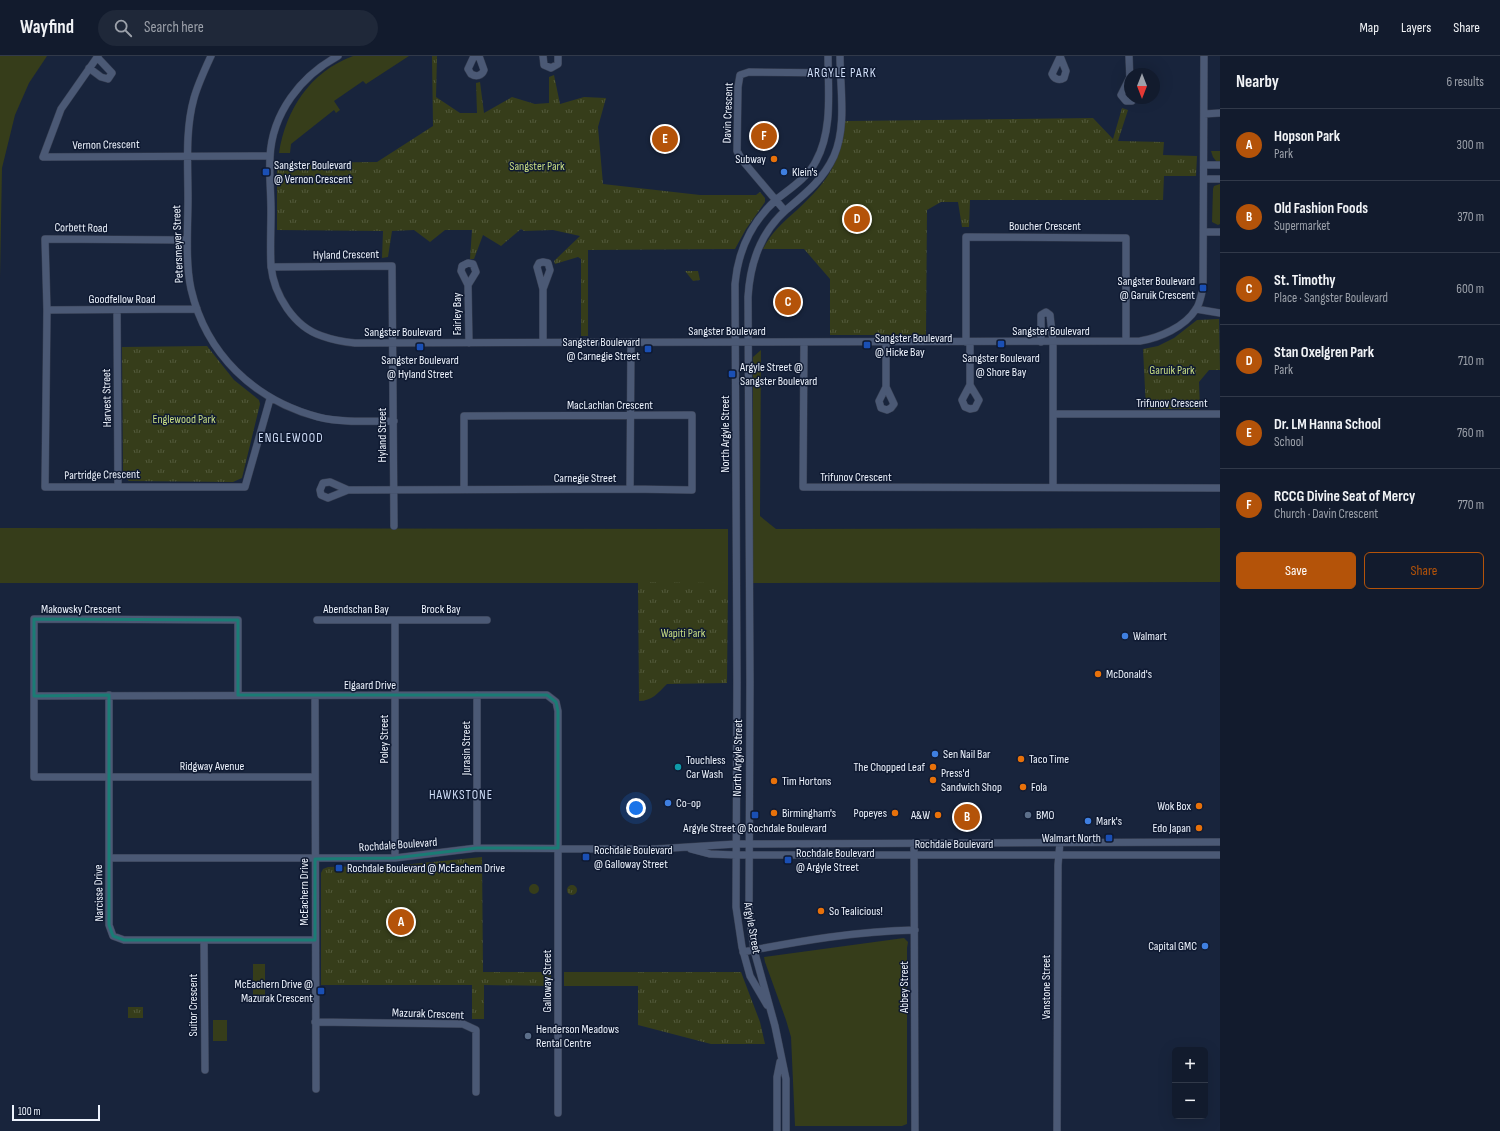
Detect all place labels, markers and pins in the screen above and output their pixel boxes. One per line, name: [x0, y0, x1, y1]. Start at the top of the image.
pin: F: [751, 121, 777, 151]
pin: E: [652, 124, 678, 154]
place label: Subway: [735, 152, 766, 167]
marker: Subway: [769, 154, 779, 164]
place label: Sangster Boulevard @ Vernon Crescent: [274, 158, 352, 187]
place label: Klein's: [792, 165, 818, 180]
marker: Sangster Boulevard @ Vernon Crescent: [261, 167, 271, 177]
marker: Klein's: [779, 167, 789, 177]
pin: D: [844, 204, 870, 234]
place label: Sangster Boulevard @ Garuik Crescent: [1118, 274, 1195, 303]
marker: Sangster Boulevard @ Garuik Crescent: [1198, 283, 1208, 293]
pin: C: [775, 287, 801, 317]
place label: Sangster Boulevard @ Hicke Bay: [875, 331, 952, 360]
place label: Sangster Boulevard @ Carnegie Street: [563, 335, 640, 364]
marker: Sangster Boulevard @ Shore Bay: [996, 339, 1006, 349]
marker: Sangster Boulevard @ Hicke Bay: [862, 340, 872, 350]
marker: Sangster Boulevard @ Hyland Street: [415, 342, 425, 352]
marker: Sangster Boulevard @ Carnegie Street: [643, 344, 653, 354]
place label: Sangster Boulevard @ Shore Bay: [962, 351, 1040, 380]
place label: Sangster Boulevard @ Hyland Street: [381, 353, 459, 382]
place label: Argyle Street @ Sangster Boulevard: [739, 360, 817, 389]
marker: Argyle Street @ Sangster Boulevard: [727, 369, 737, 379]
place label: Walmart: [1133, 629, 1167, 644]
marker: Walmart: [1120, 631, 1130, 641]
place label: McDonald's: [1106, 667, 1152, 682]
marker: McDonald's: [1093, 669, 1103, 679]
place label: Sen Nail Bar: [943, 747, 991, 762]
marker: Sen Nail Bar: [930, 749, 940, 759]
place label: Taco Time: [1029, 752, 1069, 767]
place label: Touchless Car Wash: [686, 753, 726, 782]
marker: Taco Time: [1016, 754, 1026, 764]
place label: The Chopped Leaf: [854, 760, 926, 775]
marker: Touchless Car Wash: [673, 762, 683, 772]
marker: The Chopped Leaf: [928, 762, 938, 772]
place label: Press'd Sandwich Shop: [941, 766, 1002, 795]
place label: Tim Hortons: [782, 774, 831, 789]
marker: Press'd Sandwich Shop: [928, 775, 938, 785]
marker: Tim Hortons: [769, 776, 779, 786]
place label: Fola: [1031, 780, 1048, 795]
marker: Fola: [1018, 782, 1028, 792]
place label: Co-op: [676, 796, 701, 811]
marker: Co-op: [663, 798, 673, 808]
place label: Wok Box: [1157, 799, 1191, 814]
marker: Wok Box: [1194, 801, 1204, 811]
pin: B: [954, 802, 980, 832]
place label: Birmingham's: [782, 806, 836, 821]
place label: Popeyes: [854, 806, 887, 821]
marker: Birmingham's: [769, 808, 779, 818]
marker: Popeyes: [890, 808, 900, 818]
place label: A&W: [910, 808, 930, 823]
place label: BMO: [1036, 808, 1054, 823]
marker: Argyle Street @ Rochdale Boulevard: [750, 810, 760, 820]
marker: A&W: [933, 810, 943, 820]
marker: BMO: [1023, 810, 1033, 820]
place label: Mark's: [1096, 814, 1122, 829]
marker: Mark's: [1083, 816, 1093, 826]
place label: Argyle Street @ Rochdale Boulevard: [682, 821, 827, 836]
place label: Edo Japan: [1152, 821, 1191, 836]
marker: Edo Japan: [1194, 823, 1204, 833]
place label: Walmart North: [1042, 831, 1101, 846]
marker: Walmart North: [1104, 833, 1114, 843]
place label: Rochdale Boulevard @ Galloway Street: [594, 843, 673, 872]
place label: Rochdale Boulevard @ Argyle Street: [796, 846, 875, 875]
marker: Rochdale Boulevard @ Galloway Street: [581, 852, 591, 862]
marker: Rochdale Boulevard @ Argyle Street: [783, 855, 793, 865]
place label: Rochdale Boulevard @ McEachem Drive: [347, 861, 505, 876]
marker: Rochdale Boulevard @ McEachem Drive: [334, 863, 344, 873]
place label: So Tealicious!: [829, 904, 883, 919]
marker: So Tealicious!: [816, 906, 826, 916]
pin: A: [388, 907, 414, 937]
place label: Capital GMC: [1148, 939, 1197, 954]
marker: Capital GMC: [1200, 941, 1210, 951]
place label: McEachern Drive @ Mazurak Crescent: [235, 977, 313, 1006]
marker: McEachern Drive @ Mazurak Crescent: [316, 986, 326, 996]
place label: Henderson Meadows Rental Centre: [536, 1022, 619, 1051]
marker: Henderson Meadows Rental Centre: [523, 1031, 533, 1041]

